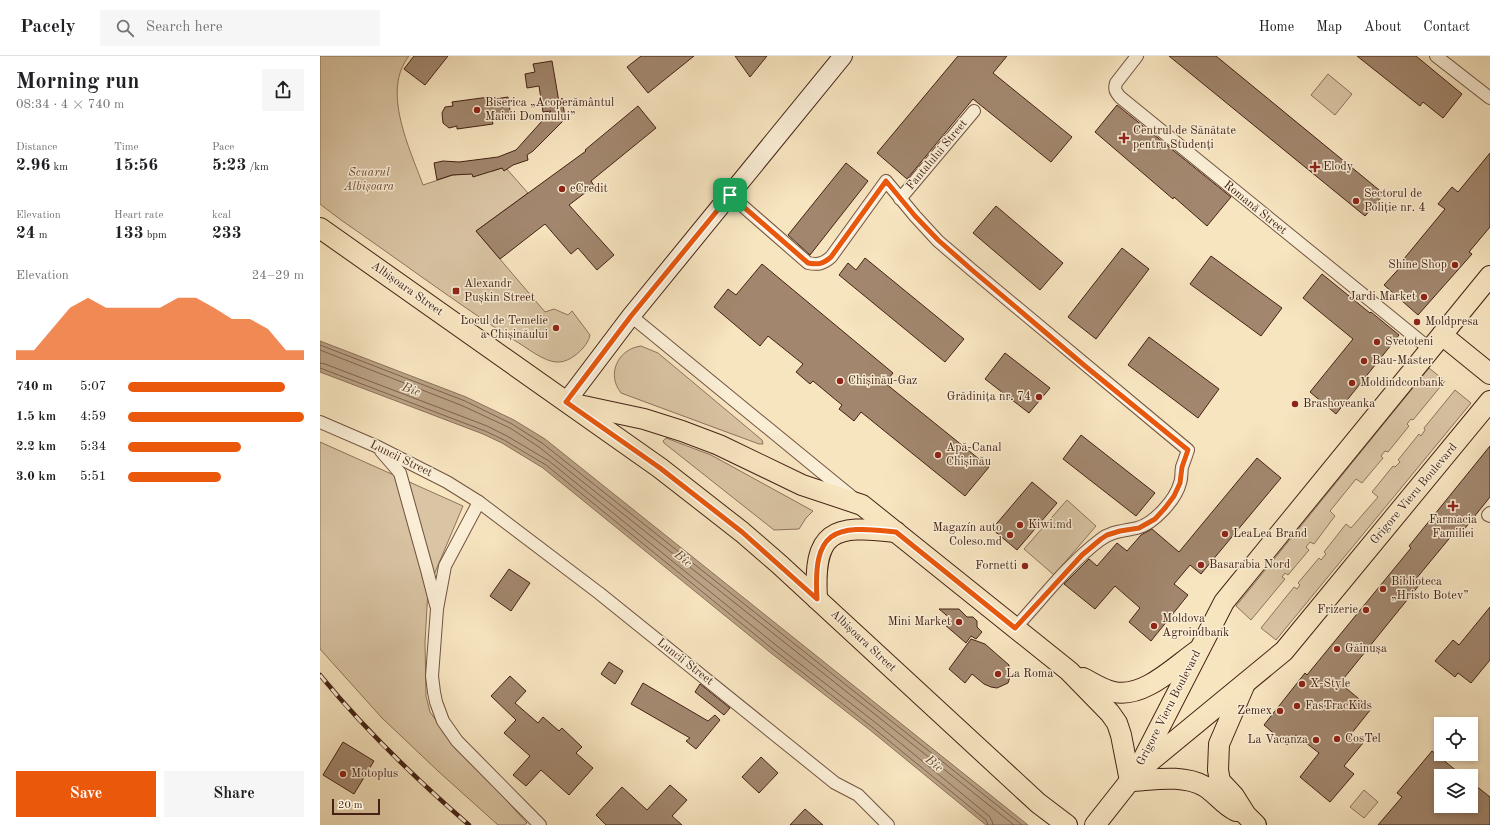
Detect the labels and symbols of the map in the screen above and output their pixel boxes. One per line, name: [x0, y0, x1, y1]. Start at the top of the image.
place label: Biserica „Acoperământul Maicii Domnului”: [485, 97, 614, 123]
marker: Biserica „Acoperământul Maicii Domnului”: [472, 105, 482, 115]
street label: Fantalului Street: [904, 118, 970, 192]
place label: Centrul de Sănătate pentru Studenți: [1133, 125, 1236, 151]
marker: Centrul de Sănătate pentru Studenți: [1118, 132, 1130, 144]
place label: Elody: [1323, 161, 1354, 173]
marker: Elody: [1310, 162, 1320, 172]
park label: Scuarul Albișoara: [343, 167, 395, 193]
pin: [713, 178, 747, 212]
street label: Romană Street: [1221, 179, 1289, 237]
place label: eCredit: [570, 183, 608, 195]
marker: eCredit: [557, 184, 567, 194]
place label: Sectorul de Poliție nr. 4: [1364, 188, 1425, 214]
marker: Sectorul de Poliție nr. 4: [1351, 196, 1361, 206]
place label: Shine Shop: [1388, 259, 1447, 271]
street label: Albișoara Street: [369, 260, 445, 318]
marker: Shine Shop: [1450, 260, 1460, 270]
place label: Alexandr Pușkin Street: [464, 278, 535, 304]
marker: Alexandr Pușkin Street: [451, 286, 461, 296]
place label: Jardi Market: [1349, 291, 1416, 303]
marker: Jardi Market: [1419, 292, 1429, 302]
place label: Locul de Temelie a Chișinăului: [460, 315, 548, 341]
place label: Moldpresa: [1425, 316, 1478, 328]
marker: Moldpresa: [1412, 317, 1422, 327]
marker: Locul de Temelie a Chișinăului: [551, 323, 561, 333]
place label: Svetoteni: [1385, 336, 1433, 348]
marker: Svetoteni: [1372, 337, 1382, 347]
place label: Bau-Master: [1372, 355, 1433, 367]
marker: Bau-Master: [1359, 356, 1369, 366]
place label: Chișinău-Gaz: [848, 375, 917, 387]
marker: Chișinău-Gaz: [835, 376, 845, 386]
place label: Moldindconbank: [1360, 377, 1444, 389]
marker: Moldindconbank: [1347, 378, 1357, 388]
water label: Bîc: [399, 380, 423, 399]
place label: Grădinița nr. 74: [947, 391, 1031, 403]
marker: Grădinița nr. 74: [1034, 392, 1044, 402]
place label: Brashoveanka: [1303, 398, 1375, 410]
marker: Brashoveanka: [1290, 399, 1300, 409]
street label: Luncii Street: [368, 439, 434, 479]
street label: Grigore Vieru Boulevard: [1368, 441, 1460, 547]
place label: Apă-Canal Chișinău: [946, 442, 1001, 468]
marker: Apă-Canal Chișinău: [933, 450, 943, 460]
marker: Farmacia Familiei: [1448, 501, 1458, 511]
place label: Farmacia Familiei: [1429, 514, 1477, 540]
place label: Kiwi.md: [1028, 519, 1072, 531]
marker: Kiwi.md: [1015, 520, 1025, 530]
place label: Magazín auto Coleso.md: [933, 522, 1002, 548]
place label: LeaLea Brand: [1233, 528, 1307, 540]
marker: LeaLea Brand: [1220, 529, 1230, 539]
marker: Magazín auto Coleso.md: [1005, 530, 1015, 540]
water label: Bîc: [671, 547, 695, 570]
place label: Basarabia Nord: [1209, 559, 1290, 571]
place label: Fornetti: [975, 560, 1017, 572]
marker: Basarabia Nord: [1196, 560, 1206, 570]
marker: Fornetti: [1020, 561, 1030, 571]
place label: Biblioteca „Hristo Botev”: [1391, 576, 1469, 602]
marker: Biblioteca „Hristo Botev”: [1378, 584, 1388, 594]
place label: Frizerie: [1317, 604, 1358, 616]
marker: Frizerie: [1361, 605, 1371, 615]
street label: Albișoara Street: [828, 608, 898, 674]
place label: Moldova Agroindbank: [1162, 613, 1229, 639]
place label: Mini Market: [888, 616, 951, 628]
marker: Mini Market: [954, 617, 964, 627]
marker: Moldova Agroindbank: [1149, 621, 1159, 631]
street label: Luncii Street: [655, 636, 715, 688]
place label: Găinușa: [1345, 643, 1387, 655]
marker: Găinușa: [1332, 644, 1342, 654]
street label: Grigore Vieru Boulevard: [1135, 648, 1203, 768]
place label: La Roma: [1006, 668, 1053, 680]
marker: La Roma: [993, 669, 1003, 679]
place label: X-Style: [1310, 678, 1351, 690]
marker: X-Style: [1297, 679, 1307, 689]
place label: FasTracKids: [1305, 700, 1372, 712]
marker: FasTracKids: [1292, 701, 1302, 711]
place label: Zemex: [1237, 705, 1272, 717]
marker: Zemex: [1275, 706, 1285, 716]
place label: CosTel: [1345, 733, 1381, 745]
place label: La Vacanza: [1248, 734, 1308, 746]
marker: CosTel: [1332, 734, 1342, 744]
marker: La Vacanza: [1311, 735, 1321, 745]
water label: Bîc: [922, 752, 946, 775]
place label: Motoplus: [351, 768, 398, 780]
marker: Motoplus: [338, 769, 348, 779]
scale bar: [332, 797, 380, 816]

